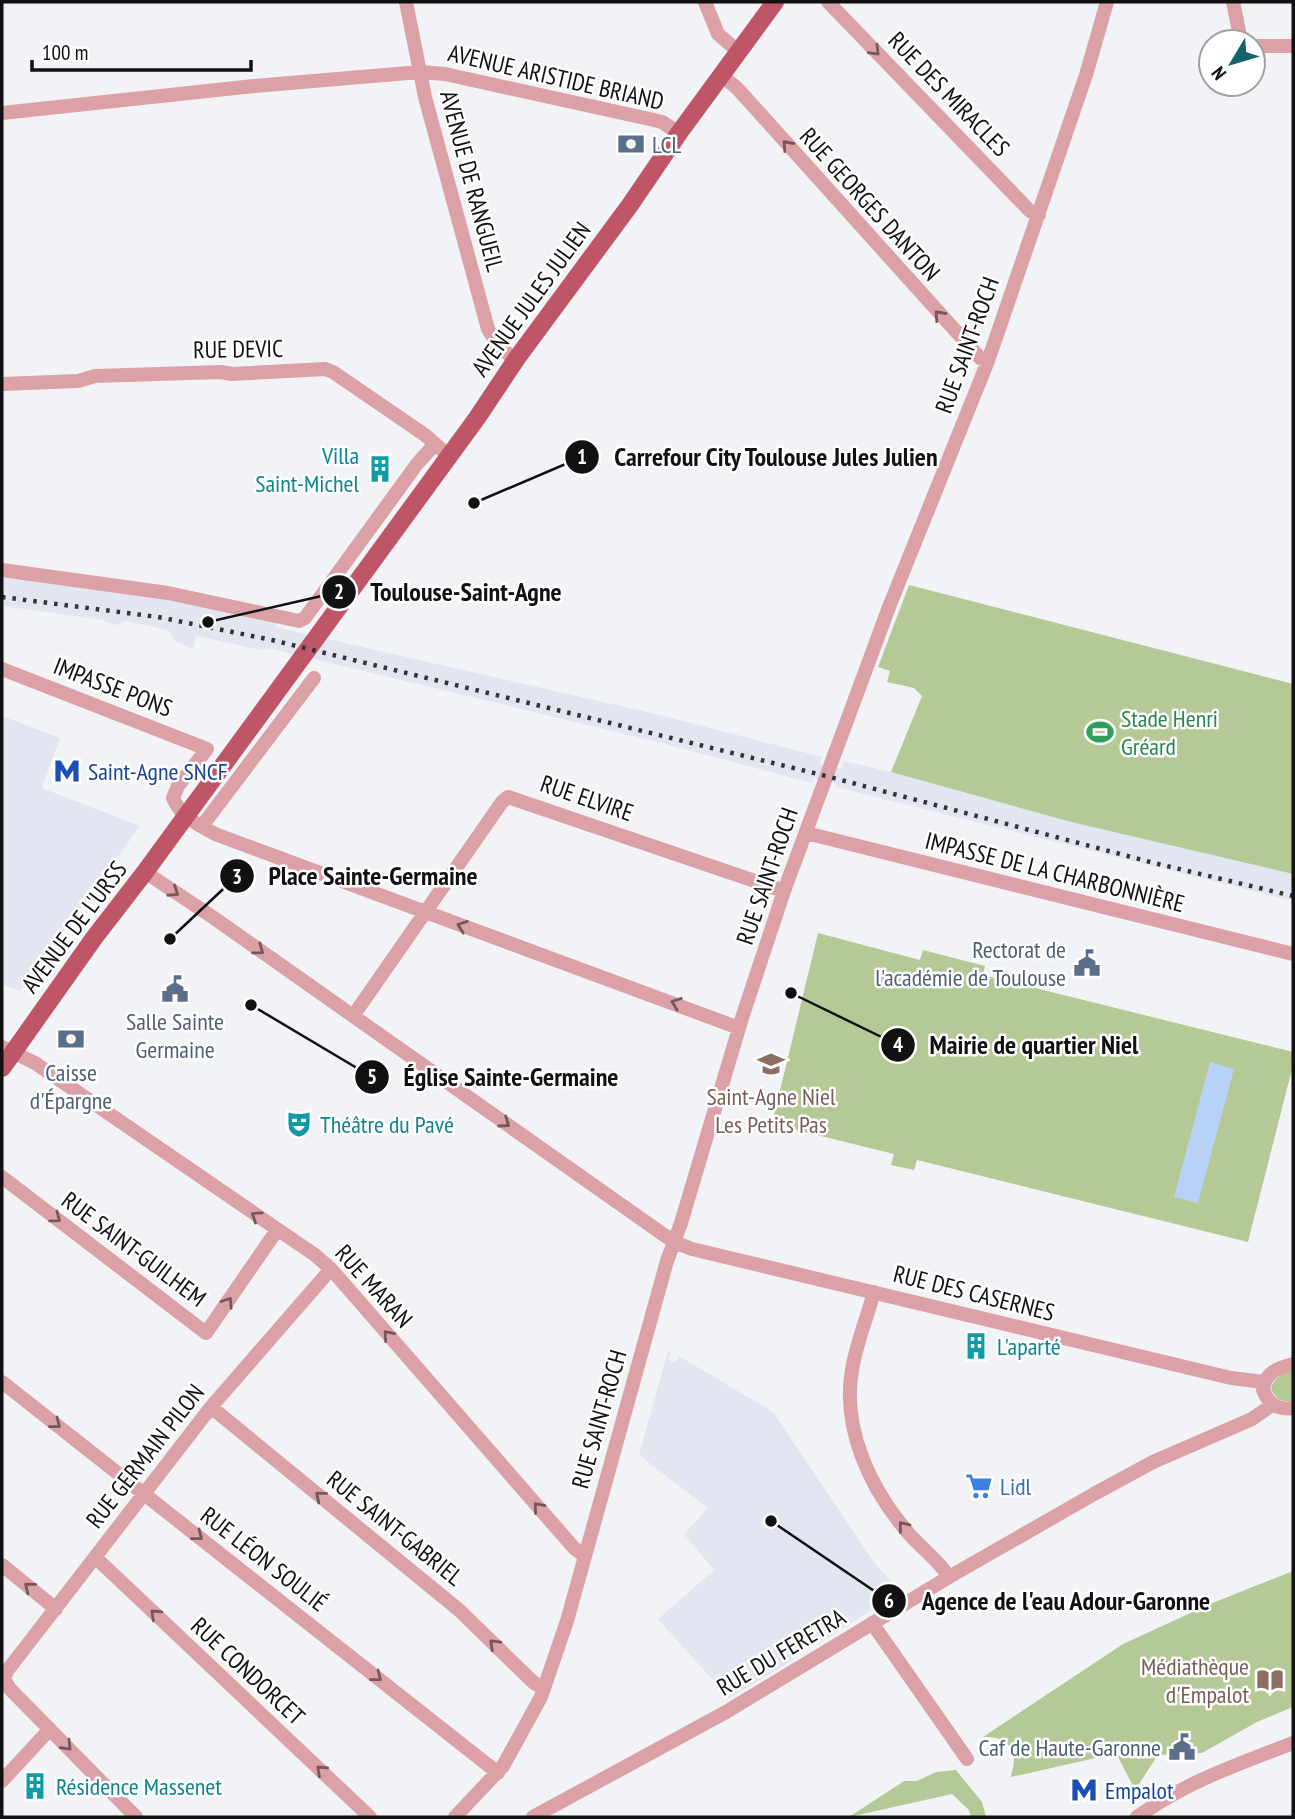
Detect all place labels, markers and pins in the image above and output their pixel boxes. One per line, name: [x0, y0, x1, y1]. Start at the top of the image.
bank icon: LCL: [616, 129, 646, 159]
place label: LCL: [652, 129, 682, 160]
callout: Carrefour City Toulouse Jules Julien: [564, 433, 952, 480]
place label: Villa Saint-Michel: [255, 440, 359, 499]
building icon: Villa Saint-Michel: [365, 454, 395, 484]
callout: Toulouse-Saint-Agne: [321, 568, 576, 615]
place label: Stade Henri Gréard: [1121, 703, 1218, 762]
sports icon: Stade Henri Gréard: [1085, 717, 1115, 747]
metro station icon: Saint-Agne SNCF: [52, 756, 82, 786]
place label: Saint-Agne SNCF: [88, 756, 228, 787]
callout: Place Sainte-Germaine: [220, 853, 492, 900]
place label: Rectorat de l'académie de Toulouse: [875, 934, 1066, 993]
public building icon: Rectorat de l'académie de Toulouse: [1072, 948, 1102, 978]
public building icon: Salle Sainte Germaine: [160, 974, 190, 1004]
place label: Salle Sainte Germaine: [126, 1006, 224, 1065]
callout: Mairie de quartier Niel: [881, 1021, 1152, 1068]
bank icon: Caisse d'Épargne: [56, 1024, 86, 1054]
school or university icon: Saint-Agne Niel Les Petits Pas: [756, 1049, 786, 1079]
callout: Église Sainte-Germaine: [355, 1054, 633, 1101]
place label: Caisse d'Épargne: [30, 1057, 112, 1116]
place label: Saint-Agne Niel Les Petits Pas: [706, 1081, 836, 1140]
theatre icon: Théâtre du Pavé: [284, 1109, 314, 1139]
place label: Théâtre du Pavé: [320, 1109, 454, 1140]
building icon: L'aparté: [961, 1331, 991, 1361]
place label: L'aparté: [997, 1331, 1061, 1362]
supermarket icon: Lidl: [964, 1471, 994, 1501]
place label: Lidl: [1000, 1471, 1032, 1502]
callout: Agence de l'eau Adour-Garonne: [872, 1578, 1224, 1625]
place label: Médiathèque d'Empalot: [1141, 1651, 1249, 1710]
library icon: Médiathèque d'Empalot: [1255, 1665, 1285, 1695]
place label: Caf de Haute-Garonne: [979, 1732, 1161, 1763]
public building icon: Caf de Haute-Garonne: [1167, 1732, 1197, 1762]
building icon: Résidence Massenet: [20, 1771, 50, 1801]
place label: Résidence Massenet: [56, 1771, 222, 1802]
metro station icon: Empalot: [1069, 1775, 1099, 1805]
place label: Empalot: [1105, 1775, 1174, 1806]

